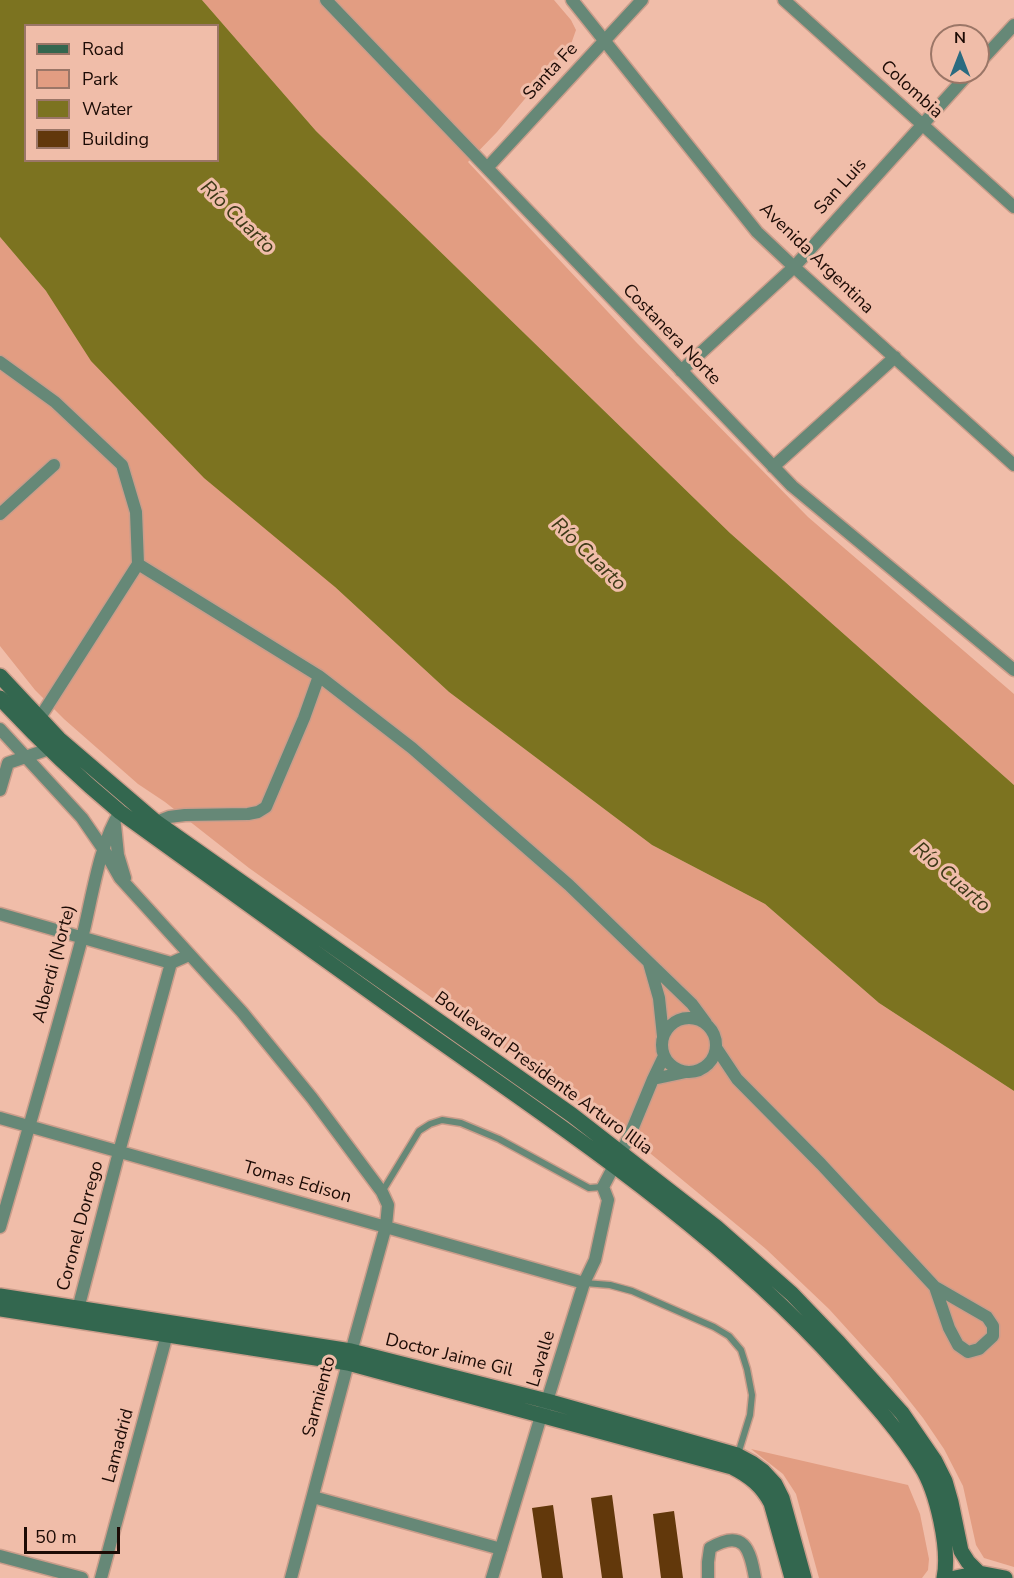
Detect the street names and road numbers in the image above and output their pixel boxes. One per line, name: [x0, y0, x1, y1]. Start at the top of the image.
street label: Santa Fe: [519, 39, 583, 105]
street label: Colombia: [875, 56, 947, 124]
street label: San Luis: [810, 155, 872, 219]
street label: Avenida Argentina: [754, 199, 878, 319]
street label: Costanera Norte: [617, 280, 725, 390]
street label: Alberdi (Norte): [29, 903, 81, 1025]
street label: Boulevard Presidente Arturo Illia: [430, 988, 656, 1160]
street label: Tomas Edison: [240, 1157, 354, 1209]
street label: Coronel Dorrego: [53, 1159, 109, 1293]
street label: Lavalle: [523, 1328, 561, 1390]
street label: Doctor Jaime Gil: [383, 1330, 515, 1382]
street label: Sarmiento: [299, 1354, 341, 1440]
street label: Lamadrid: [99, 1407, 139, 1485]

